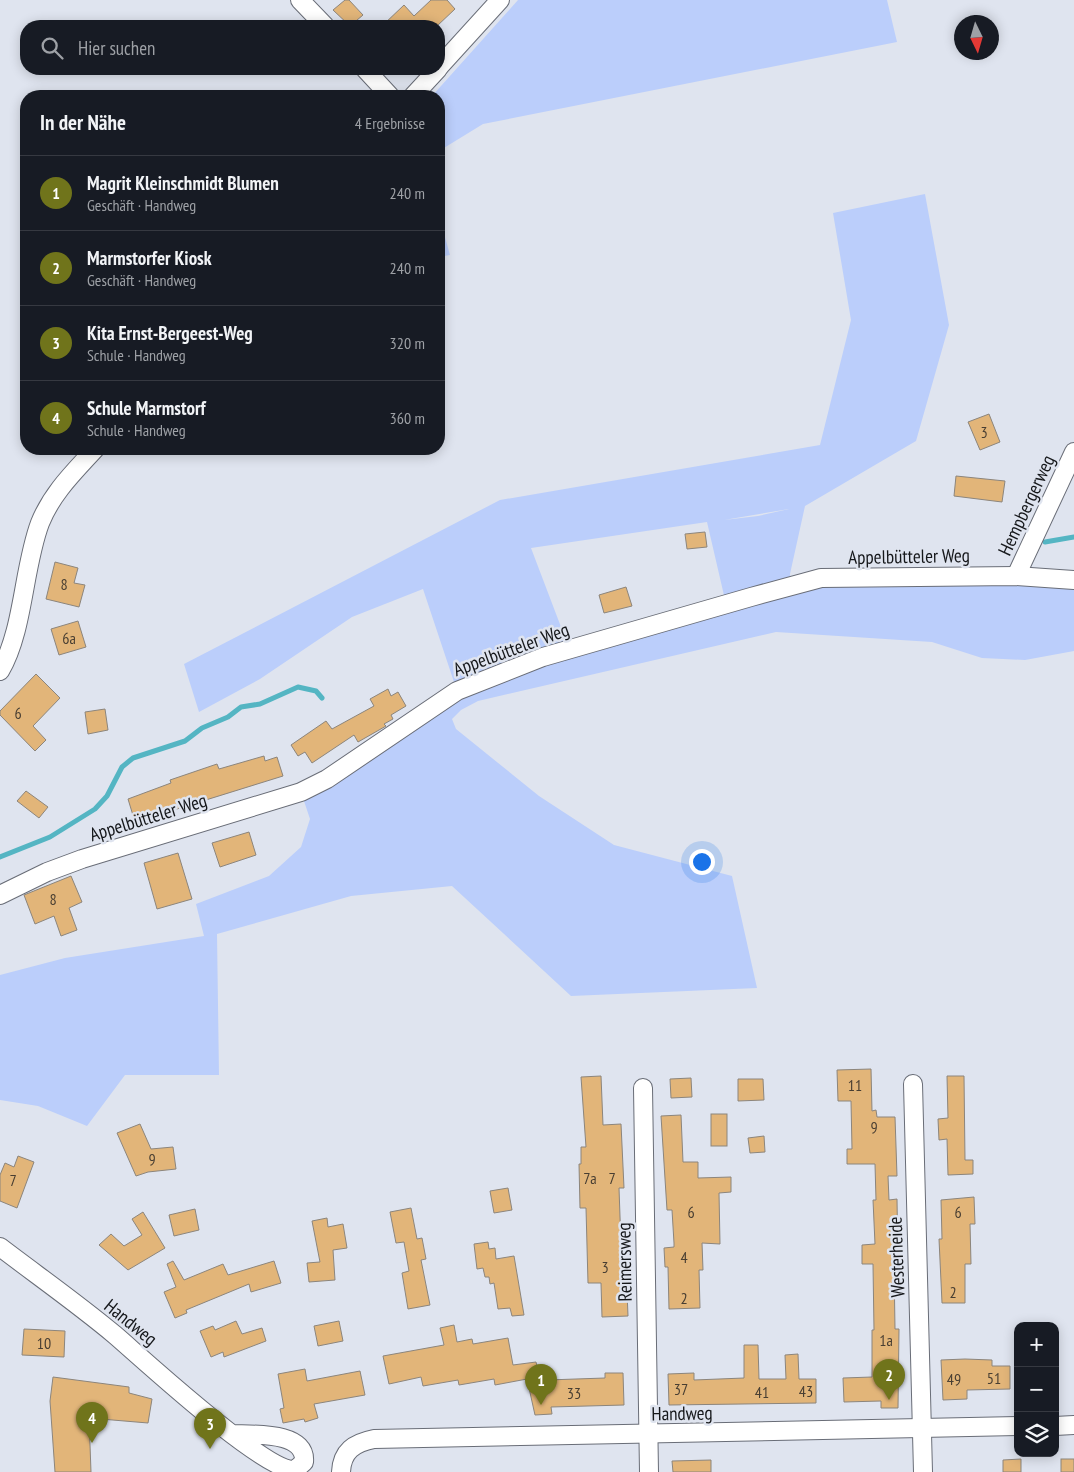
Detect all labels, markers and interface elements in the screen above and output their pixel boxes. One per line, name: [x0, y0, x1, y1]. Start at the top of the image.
north arrow: [954, 15, 999, 60]
search box: [20, 20, 445, 75]
icon: search: [38, 34, 66, 62]
text: Hier suchen: [78, 36, 155, 60]
text: In der Nähe: [40, 109, 126, 136]
text: 4 Ergebnisse: [355, 113, 425, 133]
text: Magrit Kleinschmidt Blumen: [87, 171, 279, 195]
text: 1: [52, 183, 60, 203]
text: 240 m: [390, 183, 425, 203]
text: Geschäft · Handweg: [87, 195, 196, 215]
text: Marmstorfer Kiosk: [87, 246, 212, 270]
text: 2: [52, 258, 60, 278]
text: 240 m: [390, 258, 425, 278]
text: Geschäft · Handweg: [87, 270, 196, 290]
text: Kita Ernst-Bergeest-Weg: [87, 321, 253, 345]
text: 3: [52, 333, 60, 353]
text: 320 m: [390, 333, 425, 353]
text: Schule · Handweg: [87, 345, 186, 365]
text: Schule Marmstorf: [87, 396, 206, 420]
text: 4: [52, 408, 60, 428]
text: 360 m: [390, 408, 425, 428]
text: Schule · Handweg: [87, 420, 186, 440]
house number: 3: [980, 422, 988, 442]
street label: Hempbergerweg: [992, 451, 1060, 559]
street label: Appelbütteler Weg: [848, 543, 970, 569]
house number: 8: [60, 574, 68, 594]
street label: Appelbütteler Weg: [450, 617, 572, 681]
house number: 6a: [62, 628, 76, 648]
house number: 6: [14, 703, 22, 723]
street label: Appelbütteler Weg: [86, 788, 210, 846]
your location: [689, 849, 715, 875]
house number: 8: [49, 889, 57, 909]
house number: 11: [848, 1075, 862, 1095]
house number: 9: [870, 1117, 878, 1137]
house number: 9: [148, 1149, 156, 1169]
house number: 7a: [583, 1168, 597, 1188]
house number: 7: [608, 1168, 616, 1188]
house number: 7: [9, 1170, 17, 1190]
house number: 6: [687, 1202, 695, 1222]
house number: 6: [954, 1202, 962, 1222]
street label: Westerheide: [883, 1216, 909, 1298]
street label: Reimersweg: [611, 1222, 637, 1302]
house number: 4: [680, 1247, 688, 1267]
house number: 3: [601, 1257, 609, 1277]
house number: 2: [949, 1282, 957, 1302]
house number: 2: [680, 1288, 688, 1308]
street label: Handweg: [100, 1293, 162, 1351]
map controls: [1014, 1322, 1059, 1457]
button: +: [1014, 1322, 1059, 1367]
house number: 1a: [879, 1330, 893, 1350]
house number: 10: [37, 1333, 51, 1353]
pin: 2: [873, 1359, 905, 1400]
pin: 1: [525, 1364, 557, 1405]
button: −: [1014, 1367, 1059, 1412]
house number: 51: [987, 1368, 1001, 1388]
house number: 49: [947, 1369, 961, 1389]
house number: 37: [674, 1379, 688, 1399]
house number: 43: [799, 1381, 813, 1401]
house number: 41: [755, 1382, 769, 1402]
house number: 33: [567, 1383, 581, 1403]
street label: Handweg: [651, 1400, 713, 1426]
pin: 4: [76, 1402, 108, 1443]
pin: 3: [194, 1408, 226, 1449]
button: layers: [1014, 1412, 1059, 1457]

